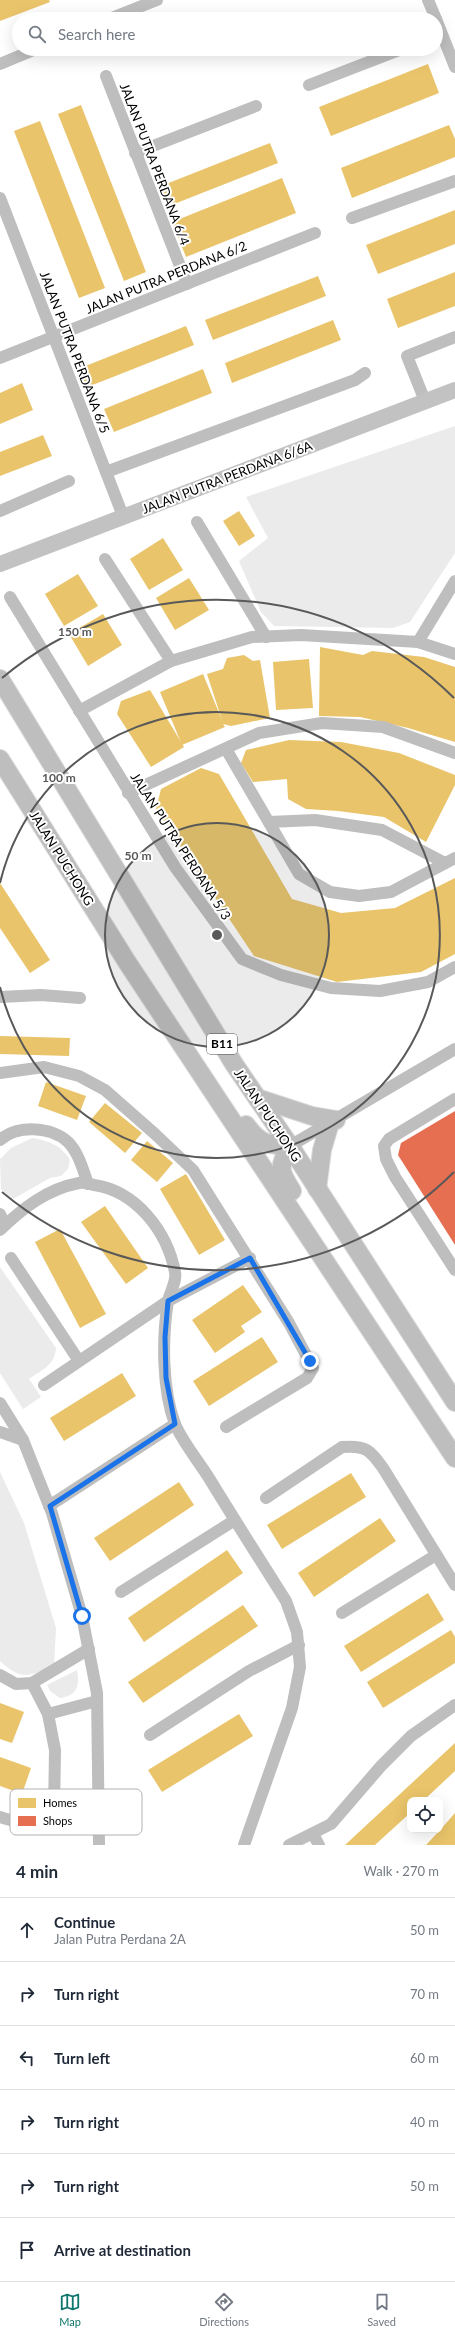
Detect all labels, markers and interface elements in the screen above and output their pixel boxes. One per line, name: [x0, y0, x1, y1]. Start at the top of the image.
search box: [12, 12, 443, 56]
icon: search: [26, 23, 48, 45]
text: Search here: [58, 25, 135, 43]
street label: JALAN PUTRA PERDANA 6/4: [117, 81, 193, 248]
street label: JALAN PUTRA PERDANA 6/2: [83, 237, 249, 317]
street label: JALAN PUTRA PERDANA 6/5: [37, 269, 113, 435]
street label: JALAN PUTRA PERDANA 6/6A: [140, 437, 315, 517]
text: 150 m: [58, 624, 92, 639]
street label: JALAN PUTRA PERDANA 5/3: [127, 769, 235, 923]
text: 100 m: [42, 770, 76, 785]
street label: JALAN PUCHONG: [26, 808, 98, 908]
text: 50 m: [125, 848, 151, 863]
centre of rings: [210, 928, 224, 942]
road number: B11: [207, 1034, 237, 1054]
street label: JALAN PUCHONG: [231, 1065, 305, 1165]
route end: [301, 1352, 319, 1370]
route start: [73, 1607, 91, 1625]
legend: [10, 1789, 142, 1835]
text: Homes: [43, 1796, 77, 1809]
map controls: [407, 1797, 443, 1833]
button: locate: [407, 1797, 443, 1833]
text: Shops: [43, 1814, 72, 1827]
text: 4 min: [16, 1861, 58, 1882]
text: Walk · 270 m: [363, 1863, 439, 1879]
text: Continue: [54, 1913, 115, 1931]
icon: ahead: [16, 1919, 38, 1941]
text: 50 m: [410, 1922, 439, 1938]
text: Jalan Putra Perdana 2A: [54, 1931, 186, 1947]
icon: right: [16, 1983, 38, 2005]
text: Turn right: [54, 1985, 119, 2003]
text: 70 m: [410, 1986, 439, 2002]
icon: left: [16, 2047, 38, 2069]
text: Turn left: [54, 2049, 110, 2067]
text: 60 m: [410, 2050, 439, 2066]
icon: right: [16, 2111, 38, 2133]
text: Turn right: [54, 2113, 119, 2131]
text: 40 m: [410, 2114, 439, 2130]
icon: right: [16, 2175, 38, 2197]
text: Turn right: [54, 2177, 119, 2195]
text: 50 m: [410, 2178, 439, 2194]
icon: arrive: [16, 2239, 38, 2261]
text: Arrive at destination: [54, 2241, 191, 2259]
tab: Map: [59, 2291, 81, 2328]
tab: Directions: [199, 2291, 249, 2328]
tab: Saved: [367, 2291, 396, 2328]

